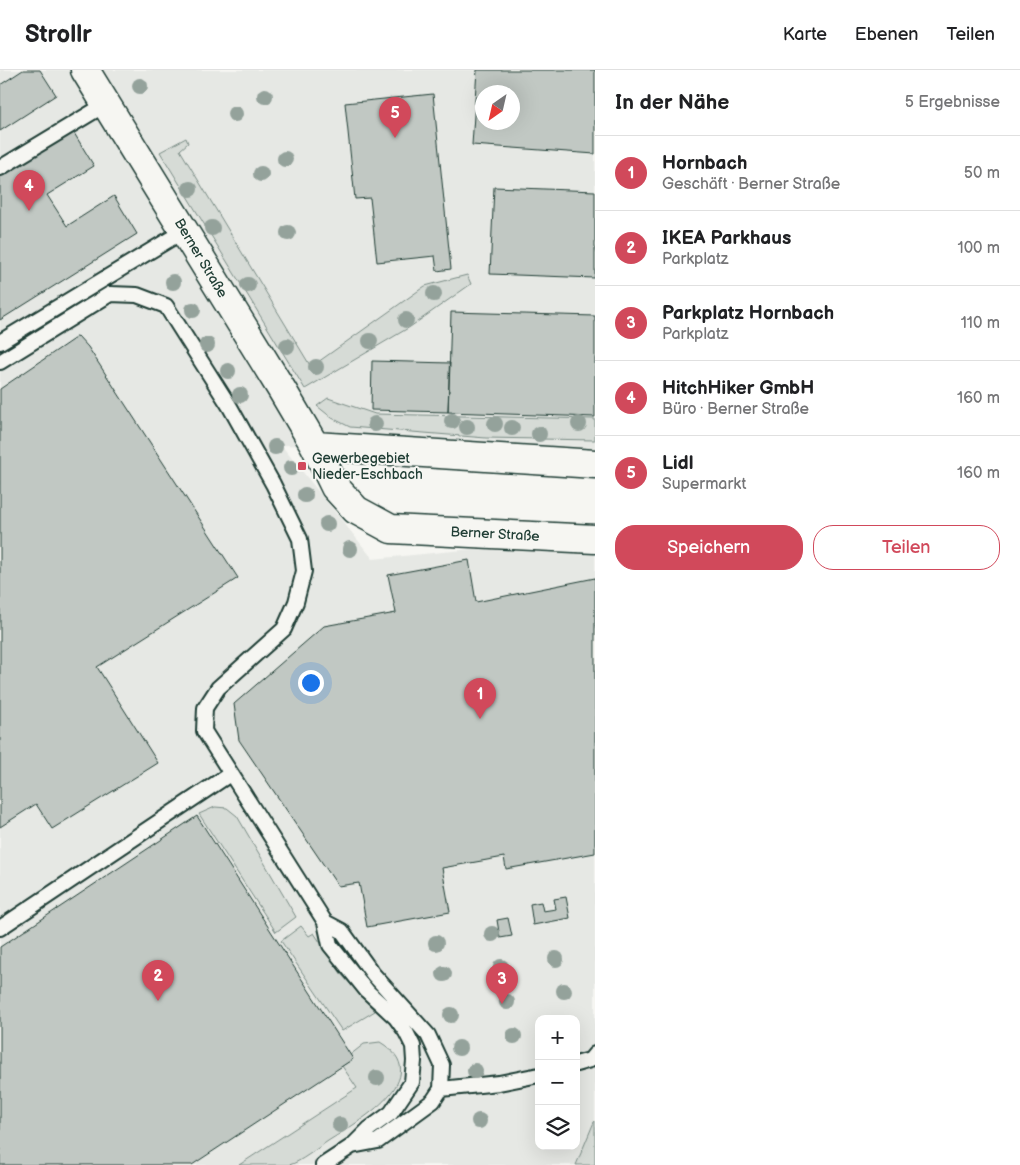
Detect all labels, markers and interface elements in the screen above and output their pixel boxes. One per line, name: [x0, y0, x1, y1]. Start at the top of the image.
text: Strollr: [25, 20, 92, 49]
text: Karte: [783, 24, 827, 45]
text: Ebenen: [855, 24, 918, 45]
text: Teilen: [946, 24, 995, 45]
north arrow: [475, 85, 520, 130]
text: In der Nähe: [615, 90, 729, 115]
text: 5 Ergebnisse: [905, 93, 1000, 112]
pin: 5: [379, 97, 411, 138]
text: Hornbach: [662, 152, 747, 175]
text: 1: [628, 164, 634, 183]
text: 50 m: [964, 164, 1000, 183]
pin: 4: [13, 170, 45, 211]
text: Geschäft · Berner Straße: [662, 175, 840, 194]
street label: Berner Straße: [171, 215, 231, 301]
text: IKEA Parkhaus: [662, 227, 791, 250]
text: 2: [626, 239, 636, 258]
text: 100 m: [957, 239, 1000, 258]
text: Parkplatz: [662, 250, 728, 269]
text: Parkplatz Hornbach: [662, 302, 834, 325]
text: 3: [626, 314, 636, 333]
text: 110 m: [961, 314, 1000, 333]
text: Parkplatz: [662, 325, 728, 344]
text: HitchHiker GmbH: [662, 377, 814, 400]
text: 4: [626, 389, 636, 408]
text: 160 m: [957, 389, 1000, 408]
text: Büro · Berner Straße: [662, 400, 809, 419]
place label: Gewerbegebiet Nieder-Eschbach: [312, 450, 423, 483]
text: Lidl: [662, 452, 693, 475]
marker: Gewerbegebiet Nieder-Eschbach: [296, 460, 308, 472]
text: 5: [626, 464, 636, 483]
text: 160 m: [957, 464, 1000, 483]
text: Supermarkt: [662, 475, 746, 494]
street label: Berner Straße: [450, 523, 540, 545]
button: Speichern: [615, 525, 803, 570]
button: Teilen: [813, 525, 1000, 570]
your location: [298, 670, 324, 696]
pin: 1: [464, 678, 496, 719]
pin: 2: [142, 960, 174, 1001]
pin: 3: [486, 963, 518, 1004]
map controls: [535, 1015, 580, 1150]
button: +: [535, 1015, 580, 1060]
button: −: [535, 1060, 580, 1105]
button: layers: [535, 1105, 580, 1150]

